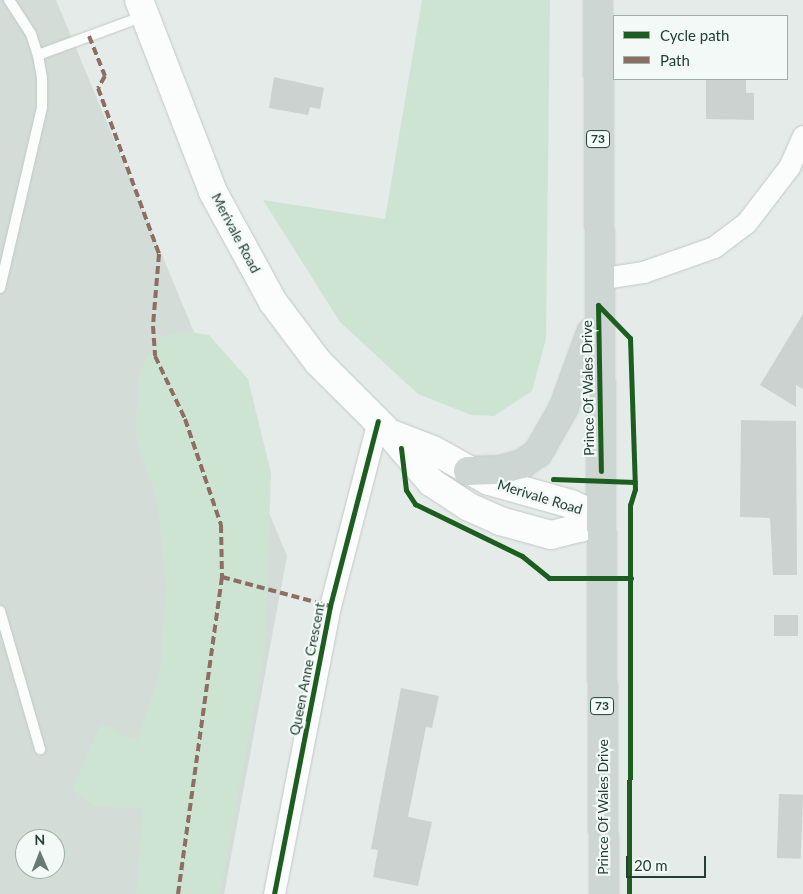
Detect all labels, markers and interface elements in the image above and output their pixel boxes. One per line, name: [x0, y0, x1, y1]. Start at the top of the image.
legend: [613, 15, 788, 80]
text: Cycle path: [660, 26, 729, 44]
text: Path: [660, 51, 690, 69]
road number: 73: [586, 130, 610, 148]
street label: Merivale Road: [208, 190, 264, 276]
street label: Prince Of Wales Drive: [578, 320, 598, 456]
street label: Merivale Road: [495, 476, 585, 518]
street label: Queen Anne Crescent: [286, 601, 328, 737]
road number: 73: [590, 696, 614, 716]
street label: Prince Of Wales Drive: [595, 739, 611, 875]
north arrow: [15, 829, 65, 879]
text: N: [34, 831, 45, 848]
scale bar: [628, 846, 708, 878]
text: 20 m: [634, 856, 668, 874]

